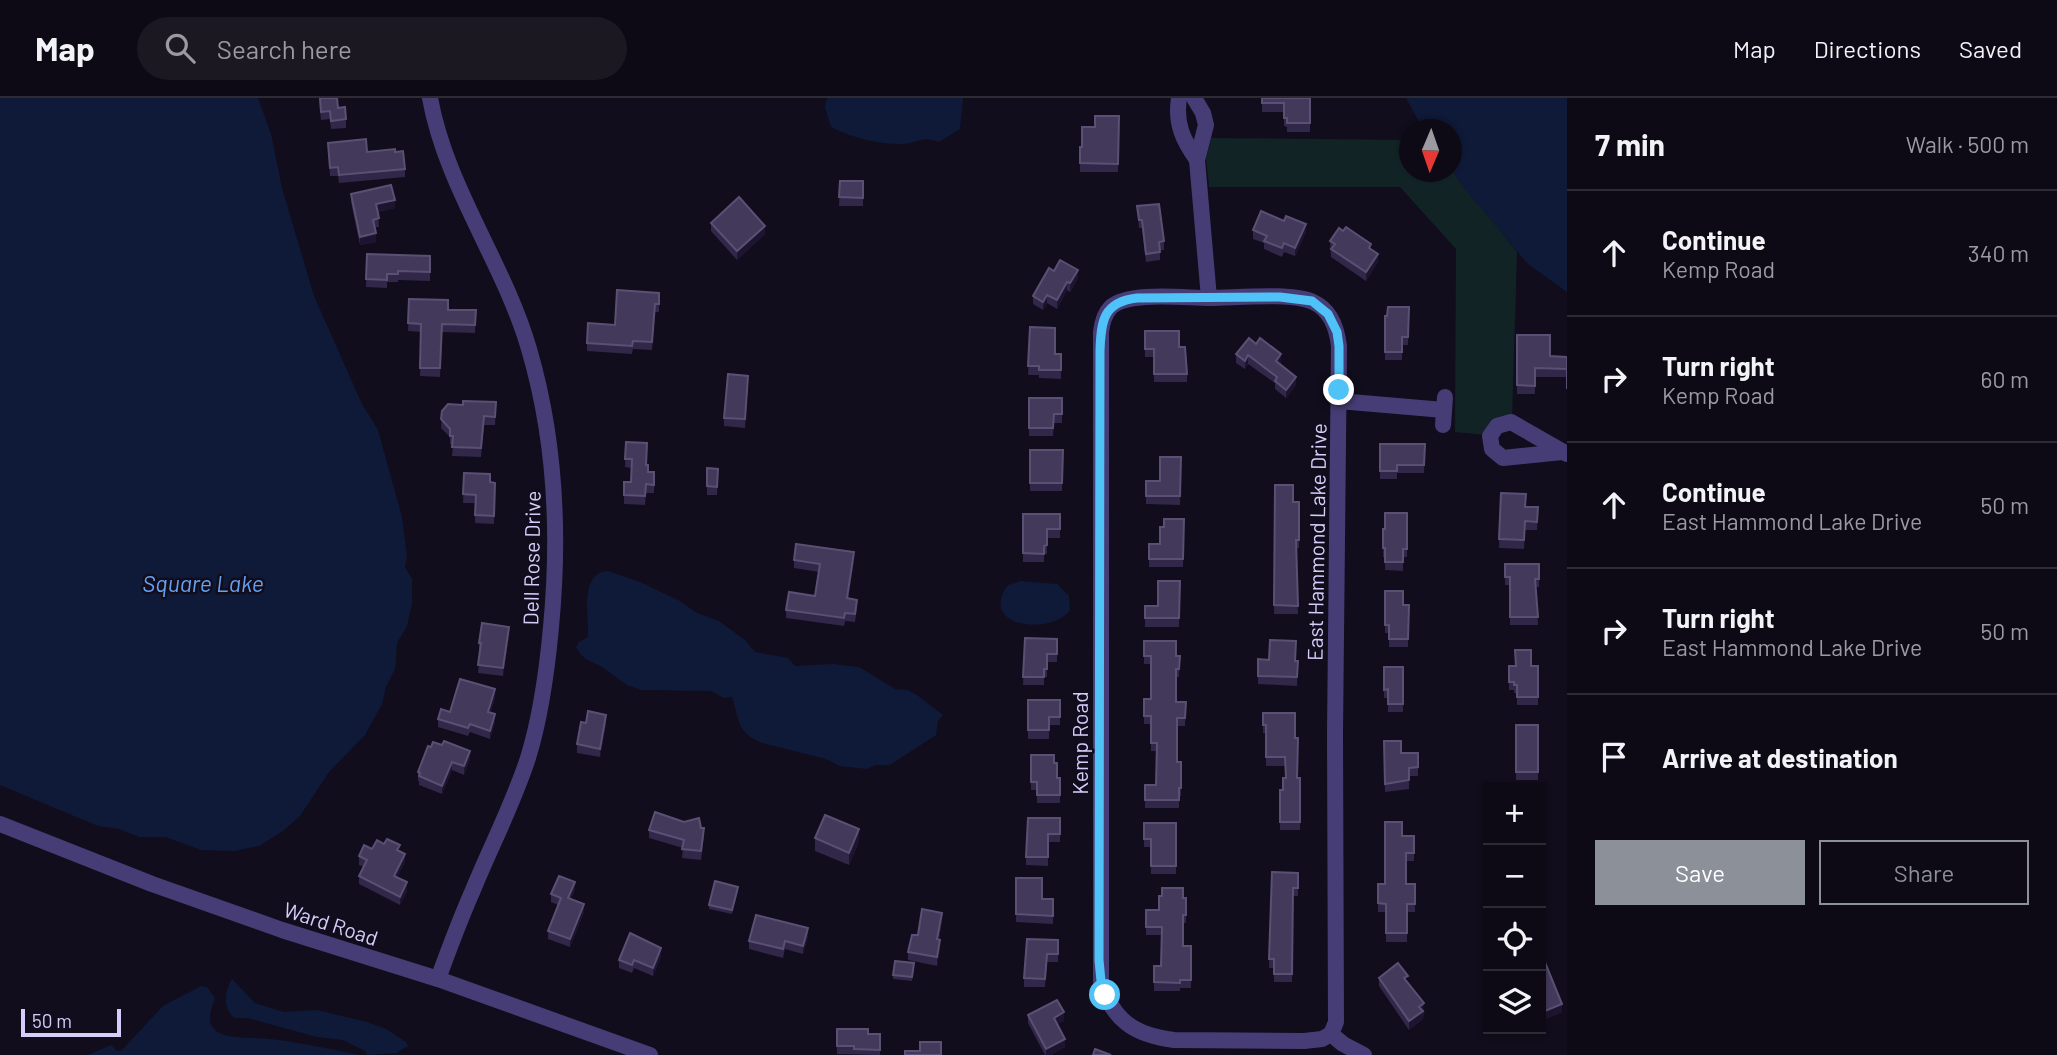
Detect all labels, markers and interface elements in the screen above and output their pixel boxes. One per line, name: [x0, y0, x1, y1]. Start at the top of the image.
search box: [137, 17, 627, 80]
text: Map: [35, 28, 95, 68]
icon: search: [161, 29, 199, 67]
text: Search here: [217, 33, 352, 64]
text: Map: [1733, 34, 1776, 63]
text: Directions: [1814, 34, 1921, 63]
text: Saved: [1959, 34, 2022, 63]
north arrow: [1399, 119, 1462, 182]
text: 7 min: [1595, 126, 1665, 162]
text: Walk · 500 m: [1906, 130, 2029, 158]
text: Continue: [1662, 224, 1766, 255]
icon: ahead: [1595, 234, 1633, 272]
text: 340 m: [1968, 239, 2029, 267]
text: Kemp Road: [1662, 255, 1775, 283]
text: Turn right: [1662, 350, 1775, 381]
icon: right: [1595, 360, 1633, 398]
text: 60 m: [1981, 365, 2029, 393]
route end: [1323, 374, 1354, 405]
text: Kemp Road: [1662, 381, 1775, 409]
street label: East Hammond Lake Drive: [1301, 423, 1331, 661]
text: Continue: [1662, 476, 1766, 507]
icon: ahead: [1595, 486, 1633, 524]
street label: Dell Rose Drive: [517, 491, 545, 625]
text: 50 m: [1981, 491, 2029, 519]
text: East Hammond Lake Drive: [1662, 507, 1922, 535]
water label: Square Lake: [142, 569, 264, 597]
text: Turn right: [1662, 602, 1775, 633]
icon: right: [1595, 612, 1633, 650]
text: 50 m: [1981, 617, 2029, 645]
text: East Hammond Lake Drive: [1662, 633, 1922, 661]
street label: Kemp Road: [1067, 691, 1092, 795]
icon: arrive: [1595, 738, 1633, 776]
text: Arrive at destination: [1662, 742, 1898, 773]
map controls: [1483, 782, 1546, 1034]
button: +: [1483, 782, 1546, 845]
button: Save: [1595, 840, 1805, 905]
button: Share: [1819, 840, 2029, 905]
button: −: [1483, 845, 1546, 908]
street label: Ward Road: [281, 896, 381, 950]
button: locate: [1483, 908, 1546, 971]
button: layers: [1483, 971, 1546, 1034]
route start: [1089, 979, 1120, 1010]
scale bar: [21, 1006, 121, 1038]
text: 50 m: [32, 1009, 72, 1032]

